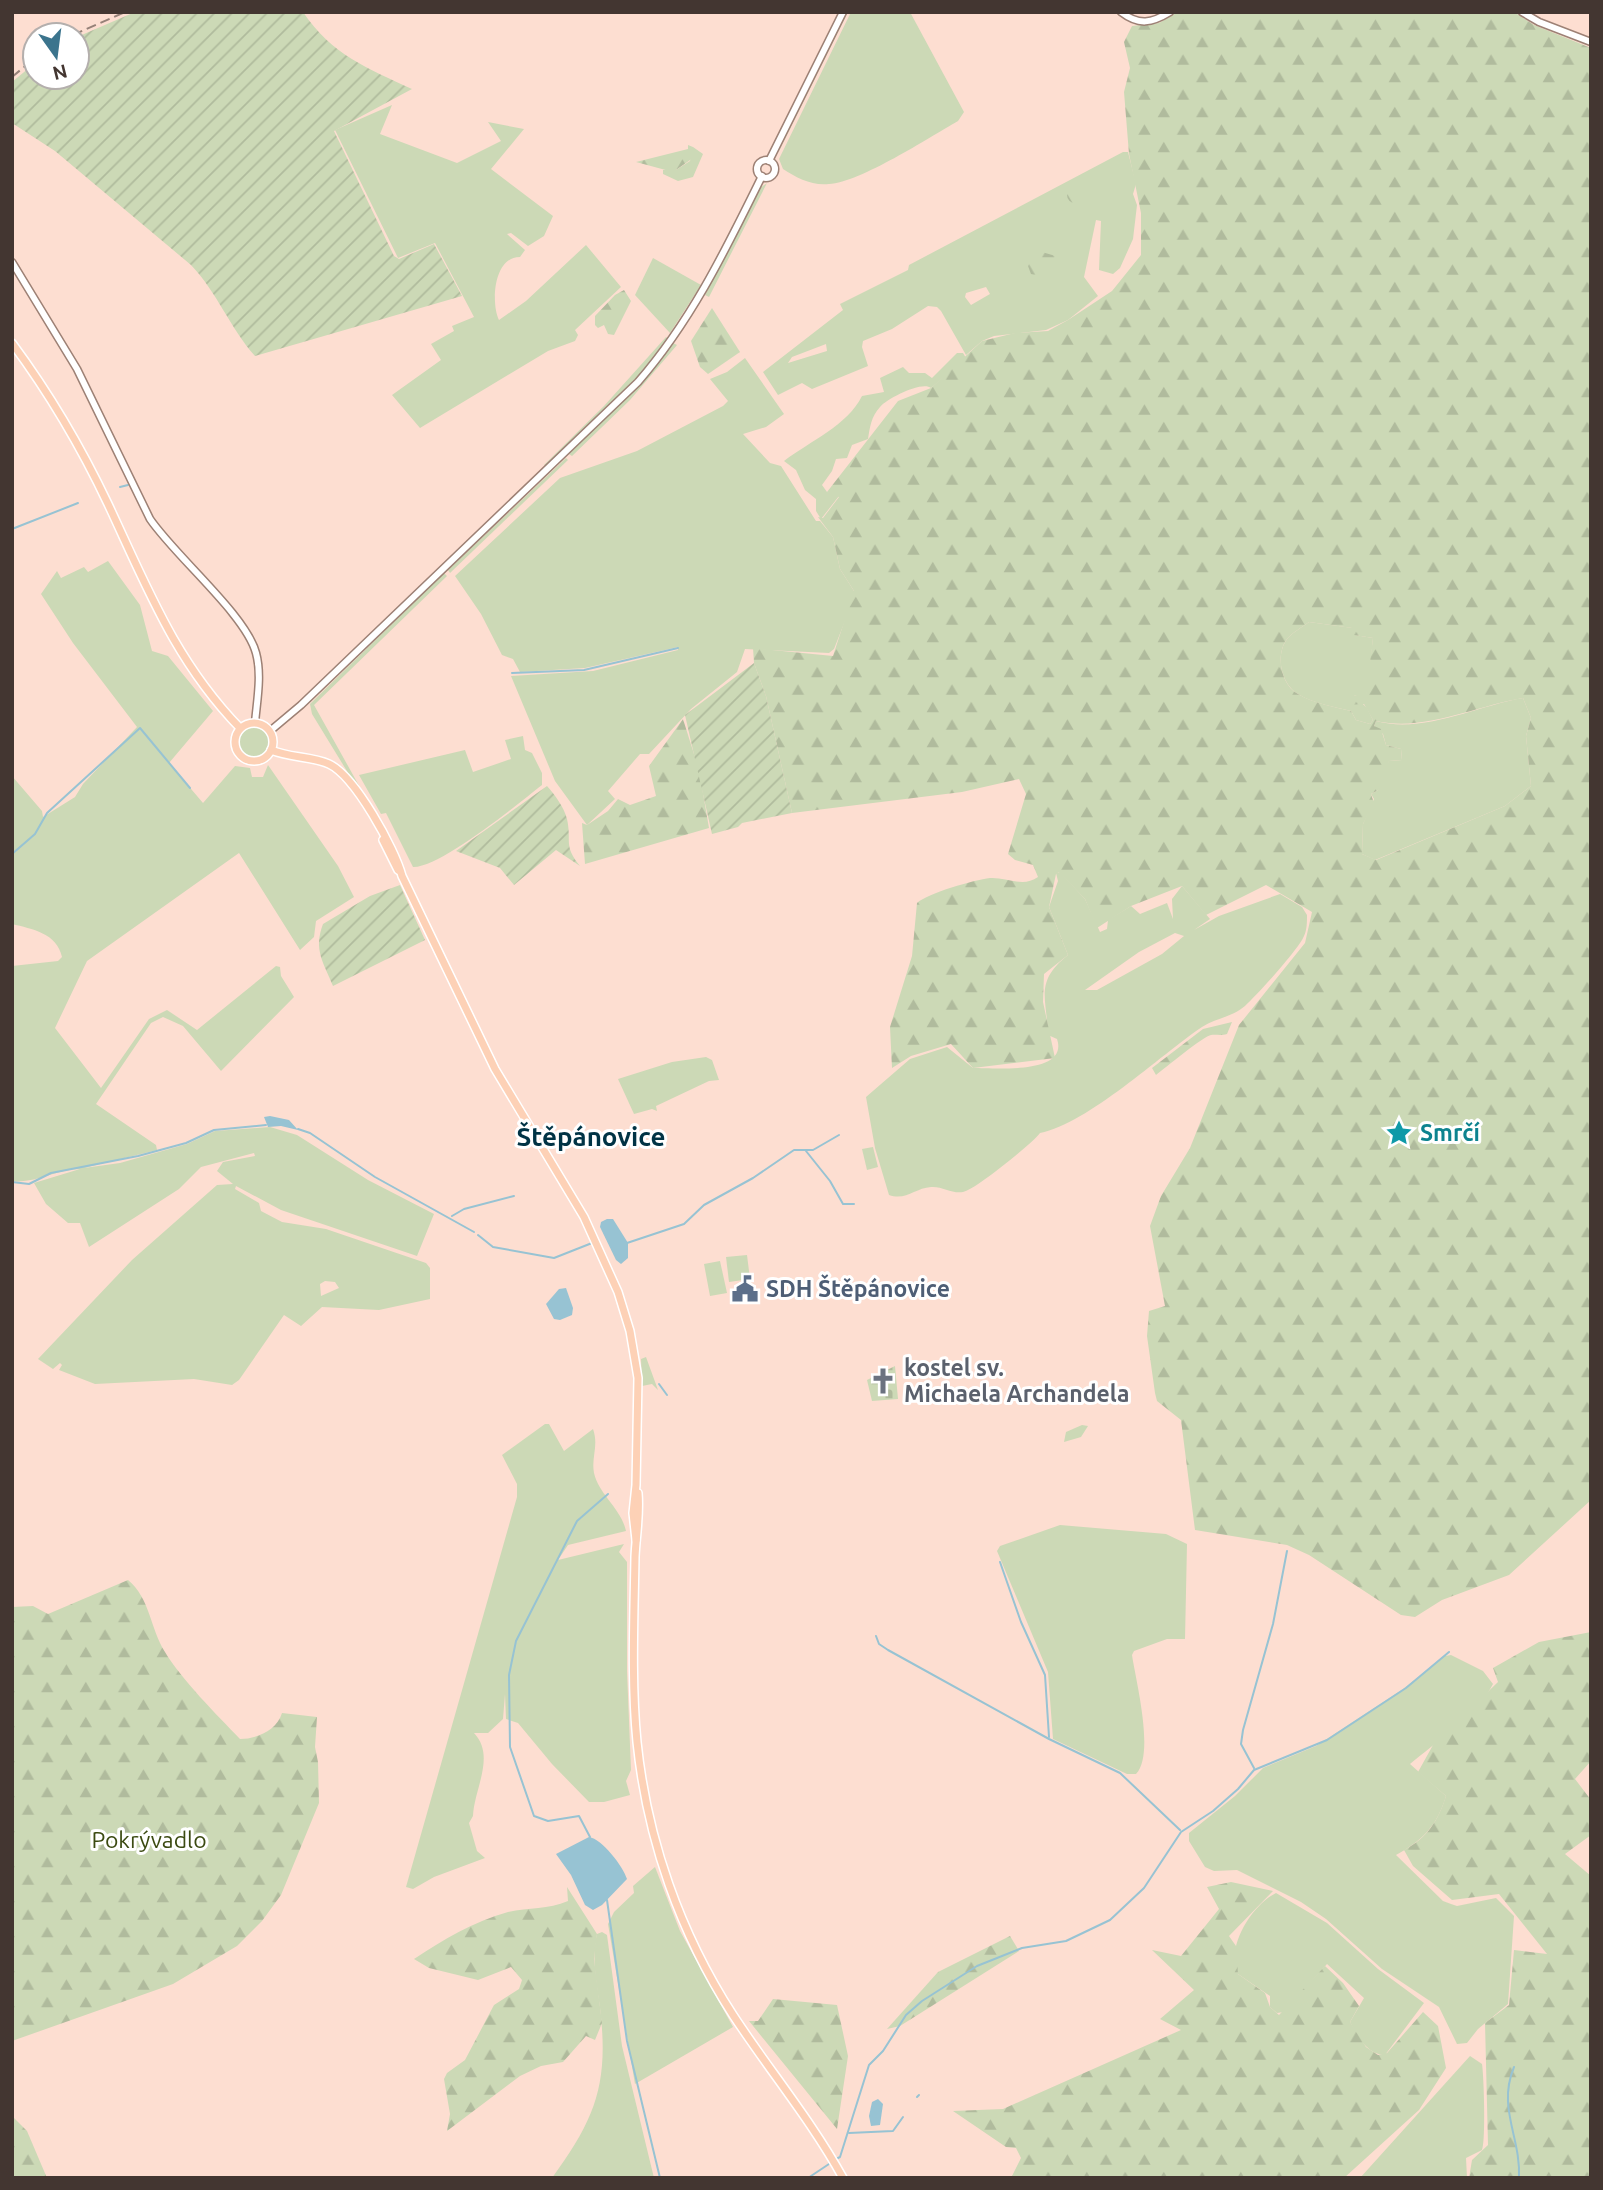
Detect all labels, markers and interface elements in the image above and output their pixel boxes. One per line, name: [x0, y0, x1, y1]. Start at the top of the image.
north arrow: [21, 21, 91, 91]
text: N: [51, 60, 70, 85]
place icon: Smrčí: [1384, 1118, 1414, 1148]
place label: Smrčí: [1420, 1120, 1480, 1145]
district label: Štěpánovice: [516, 1121, 666, 1151]
public building icon: SDH Štěpánovice: [730, 1274, 760, 1304]
place label: SDH Štěpánovice: [766, 1274, 950, 1301]
place label: kostel sv. Michaela Archandela: [904, 1355, 1129, 1406]
church icon: kostel sv. Michaela Archandela: [868, 1366, 898, 1396]
park label: Pokrývadlo: [91, 1827, 207, 1852]

